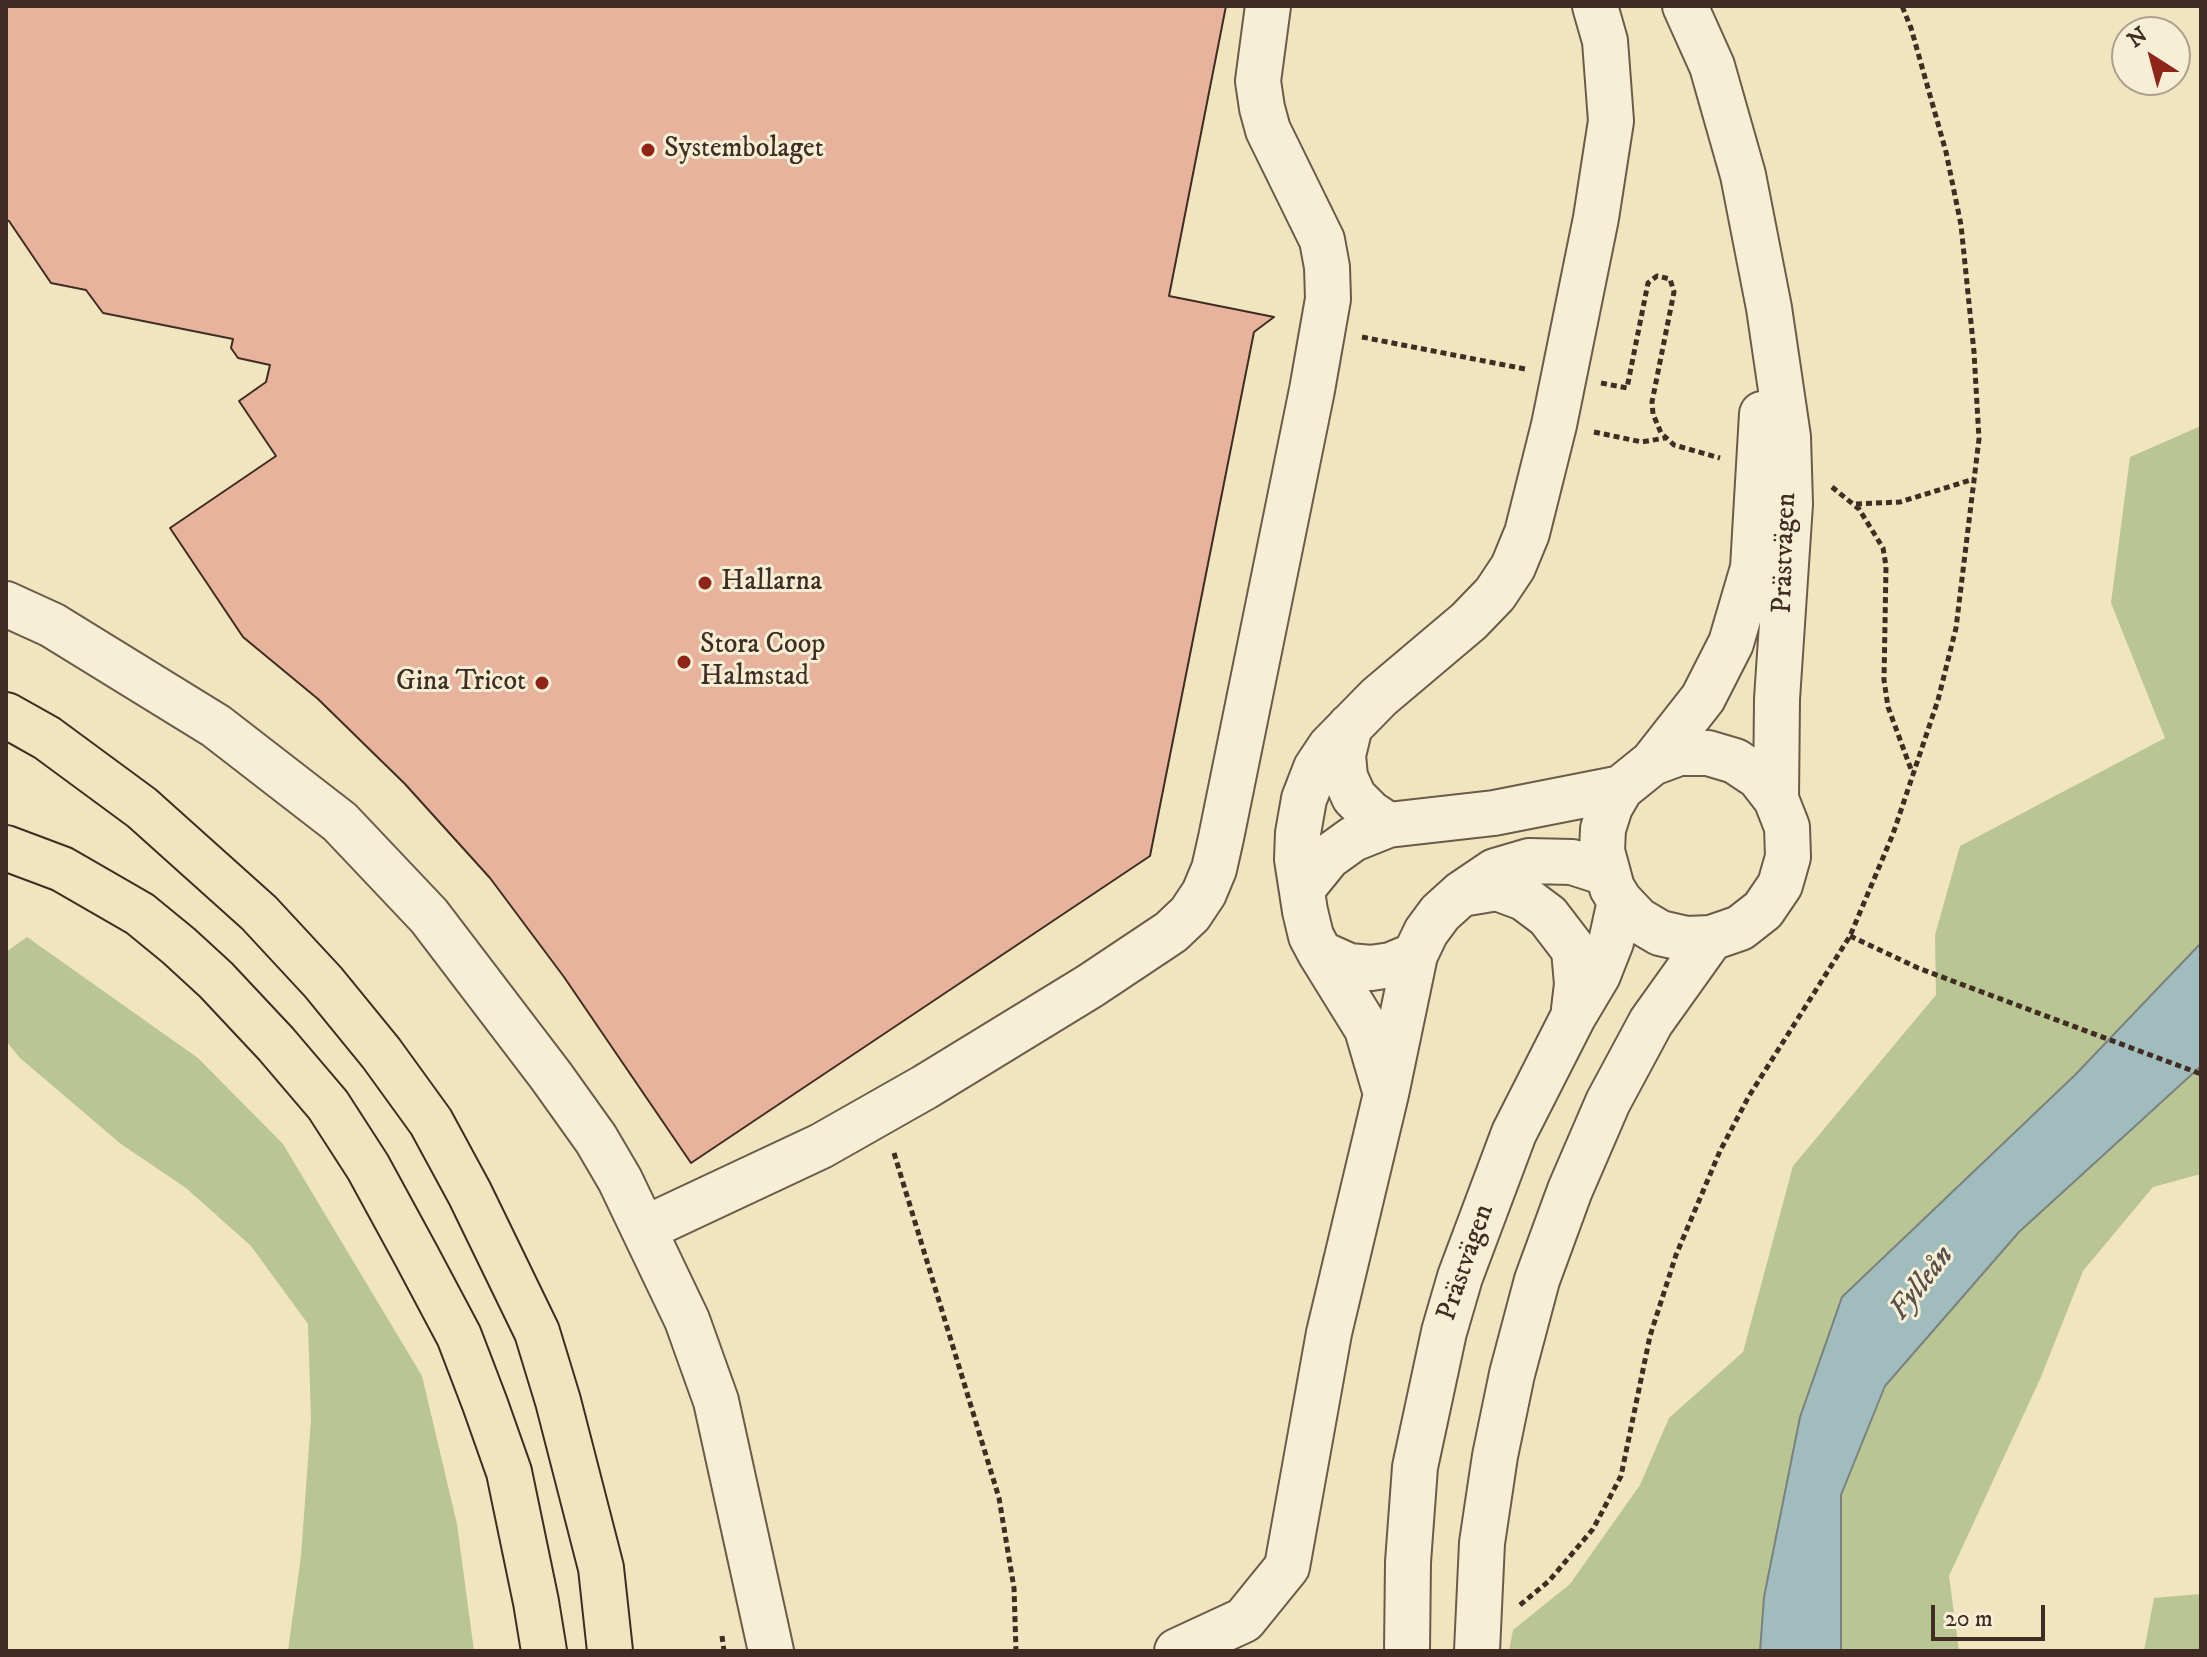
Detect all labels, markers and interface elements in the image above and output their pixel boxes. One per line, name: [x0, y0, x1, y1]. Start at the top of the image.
north arrow: [2111, 16, 2191, 96]
text: N: [2123, 22, 2153, 54]
place label: Systembolaget: [664, 133, 824, 167]
marker: Systembolaget: [639, 141, 657, 159]
street label: Prästvägen: [1767, 492, 1805, 614]
place label: Hallarna: [721, 566, 822, 600]
marker: Hallarna: [696, 574, 714, 592]
place label: Stora Coop Halmstad: [700, 629, 825, 695]
marker: Stora Coop Halmstad: [675, 653, 693, 671]
place label: Gina Tricot: [396, 666, 526, 700]
marker: Gina Tricot: [533, 674, 551, 692]
street label: Prästvägen: [1431, 1200, 1503, 1326]
water label: Fylleån: [1883, 1240, 1963, 1328]
scale bar: [1935, 1589, 2049, 1639]
text: 20 m: [1945, 1604, 1993, 1634]

